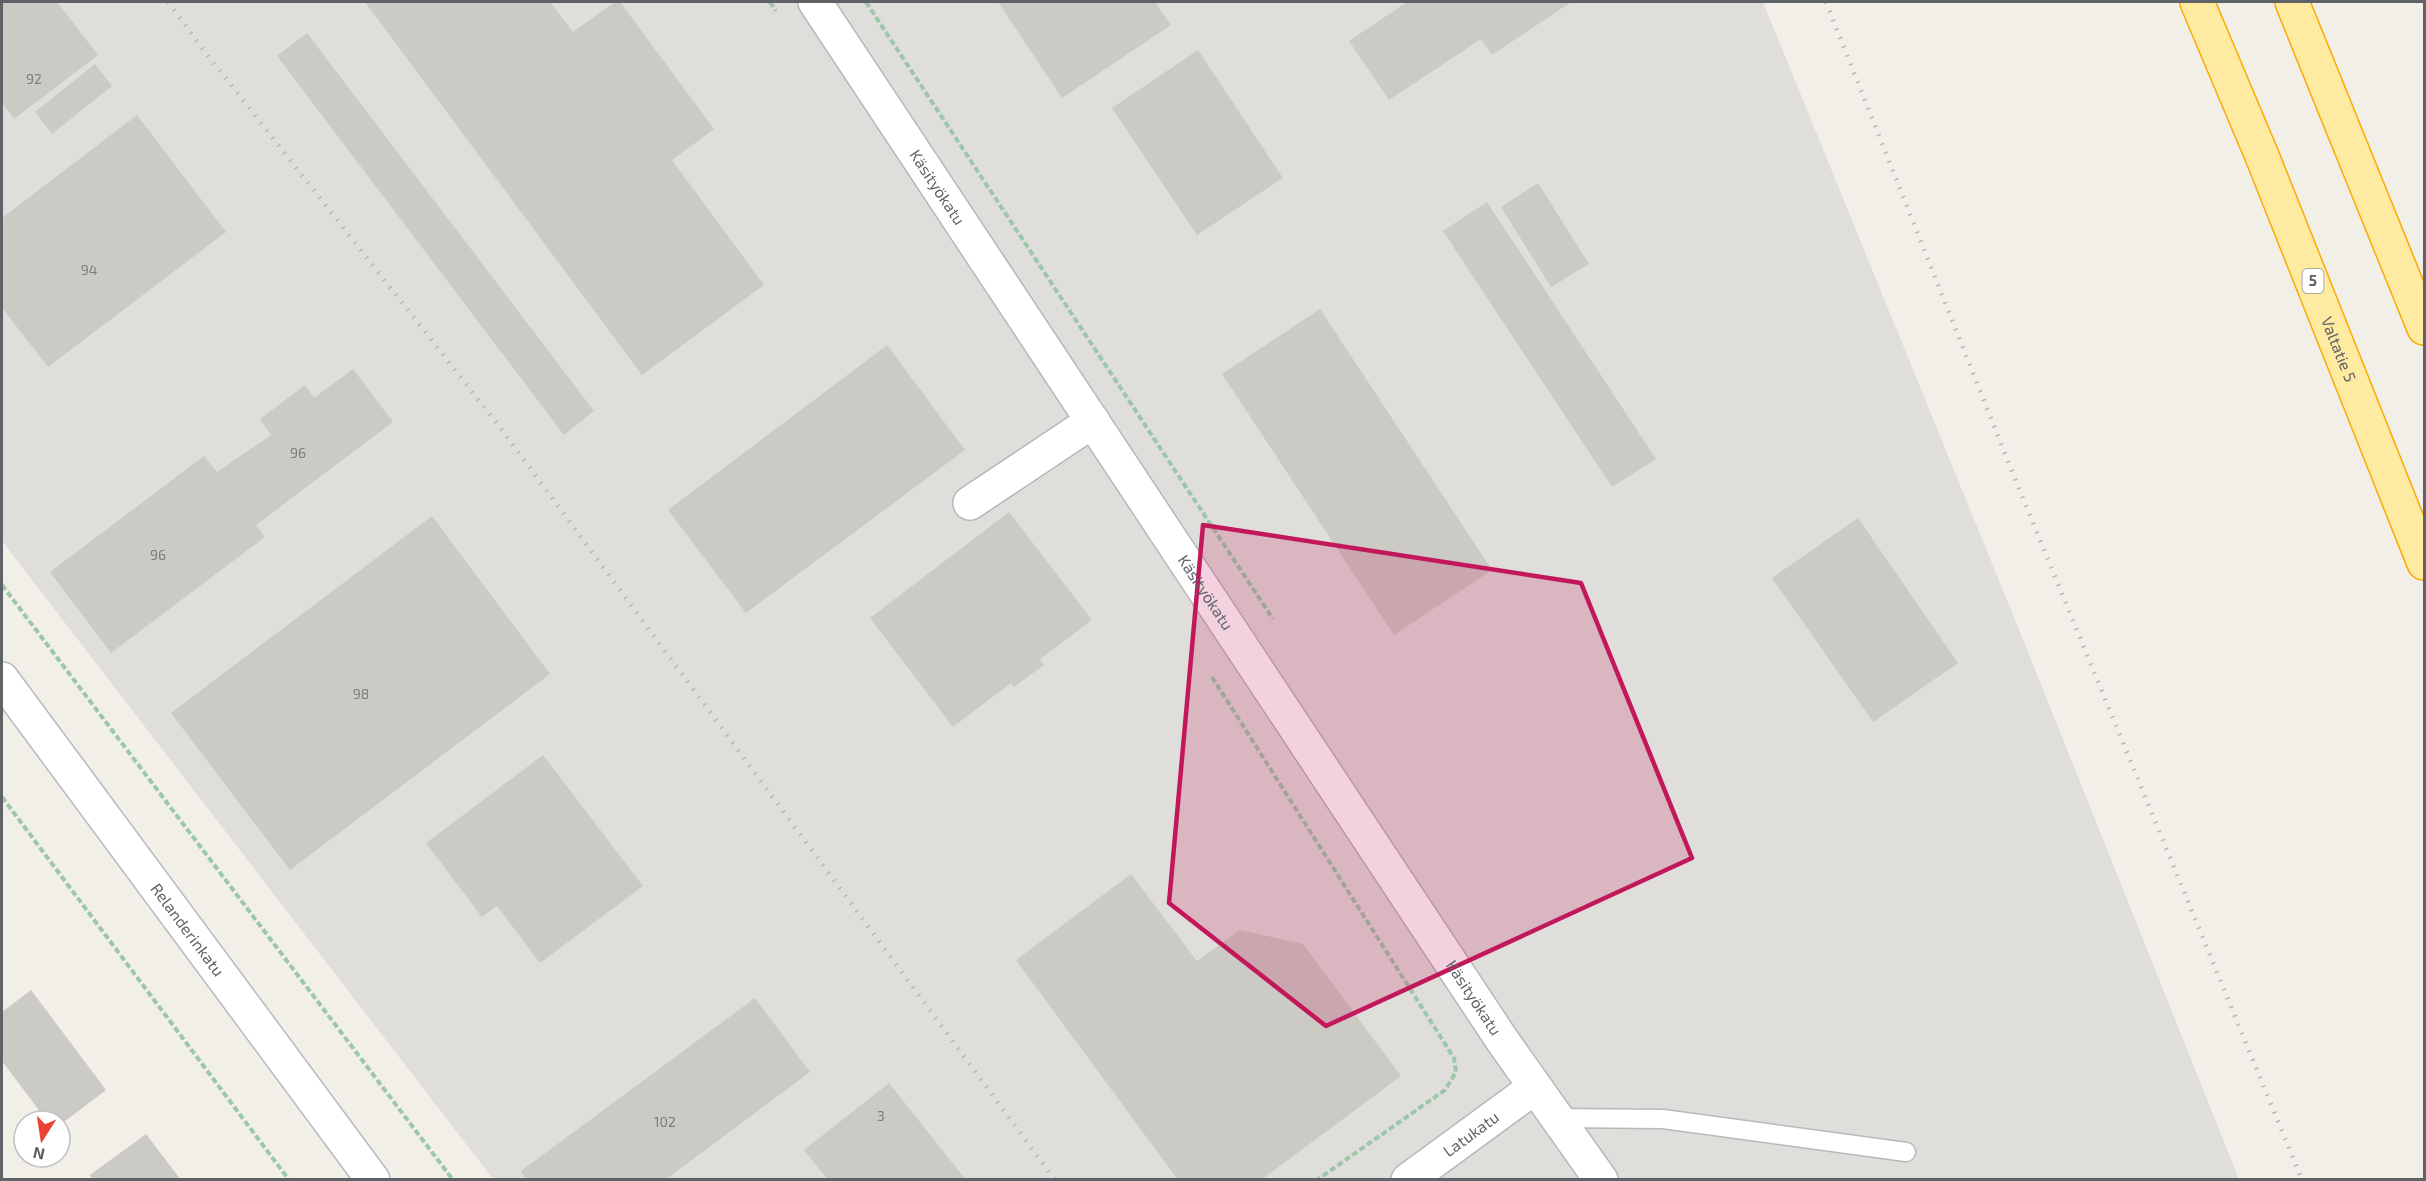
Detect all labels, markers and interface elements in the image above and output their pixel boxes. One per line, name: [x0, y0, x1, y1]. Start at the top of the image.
house number: 92: [26, 70, 42, 87]
street label: Käsityökatu: [906, 146, 970, 228]
house number: 94: [81, 261, 97, 278]
road number: 5: [2302, 269, 2324, 293]
street label: Valtatie 5: [2318, 314, 2361, 384]
house number: 96: [290, 444, 306, 461]
house number: 96: [150, 546, 166, 563]
street label: Käsityökatu: [1174, 551, 1238, 633]
house number: 98: [353, 685, 369, 702]
street label: Relanderinkatu: [147, 879, 229, 980]
street label: Käsityökatu: [1443, 956, 1506, 1039]
house number: 3: [877, 1107, 885, 1124]
street label: Latukatu: [1439, 1107, 1502, 1160]
north arrow: [12, 1109, 72, 1169]
house number: 102: [654, 1113, 676, 1130]
text: N: [31, 1144, 46, 1165]

